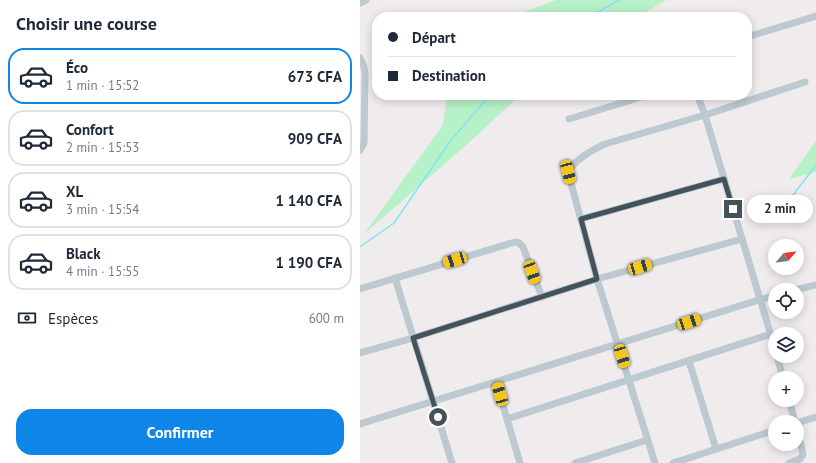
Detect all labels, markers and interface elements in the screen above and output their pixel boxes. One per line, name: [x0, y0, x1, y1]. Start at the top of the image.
text: Choisir une course: [16, 12, 157, 35]
text: Départ: [412, 28, 456, 47]
icon: car: [18, 58, 54, 94]
text: Éco: [66, 58, 88, 77]
text: Destination: [412, 66, 486, 85]
text: 673 CFA: [288, 67, 342, 86]
text: 1 min · 15:52: [66, 77, 139, 94]
icon: car: [18, 120, 54, 156]
text: Confort: [66, 120, 114, 139]
text: 909 CFA: [288, 129, 342, 148]
text: 2 min · 15:53: [66, 139, 139, 156]
car: [559, 159, 577, 185]
icon: car: [18, 182, 54, 218]
text: XL: [66, 182, 83, 201]
text: 1 140 CFA: [276, 191, 342, 210]
callout: 2 min: [747, 195, 813, 223]
route end: [724, 200, 742, 218]
text: 2 min: [764, 200, 796, 217]
text: 3 min · 15:54: [66, 201, 139, 218]
north arrow: [768, 239, 804, 275]
map controls: [768, 239, 804, 451]
icon: car: [18, 244, 54, 280]
text: Black: [66, 244, 101, 263]
car: [442, 251, 468, 269]
text: 1 190 CFA: [276, 253, 342, 272]
car: [627, 258, 653, 276]
car: [522, 259, 542, 285]
text: 4 min · 15:55: [66, 263, 139, 280]
button: locate: [768, 283, 804, 319]
icon: cash: [16, 307, 38, 329]
text: Espèces: [48, 309, 98, 328]
text: 600 m: [309, 310, 344, 327]
car: [676, 313, 702, 331]
button: layers: [768, 327, 804, 363]
car: [613, 343, 631, 369]
button: +: [768, 371, 804, 407]
car: [491, 381, 509, 407]
route start: [429, 408, 447, 426]
button: Confirmer: [16, 409, 344, 455]
button: −: [768, 415, 804, 451]

